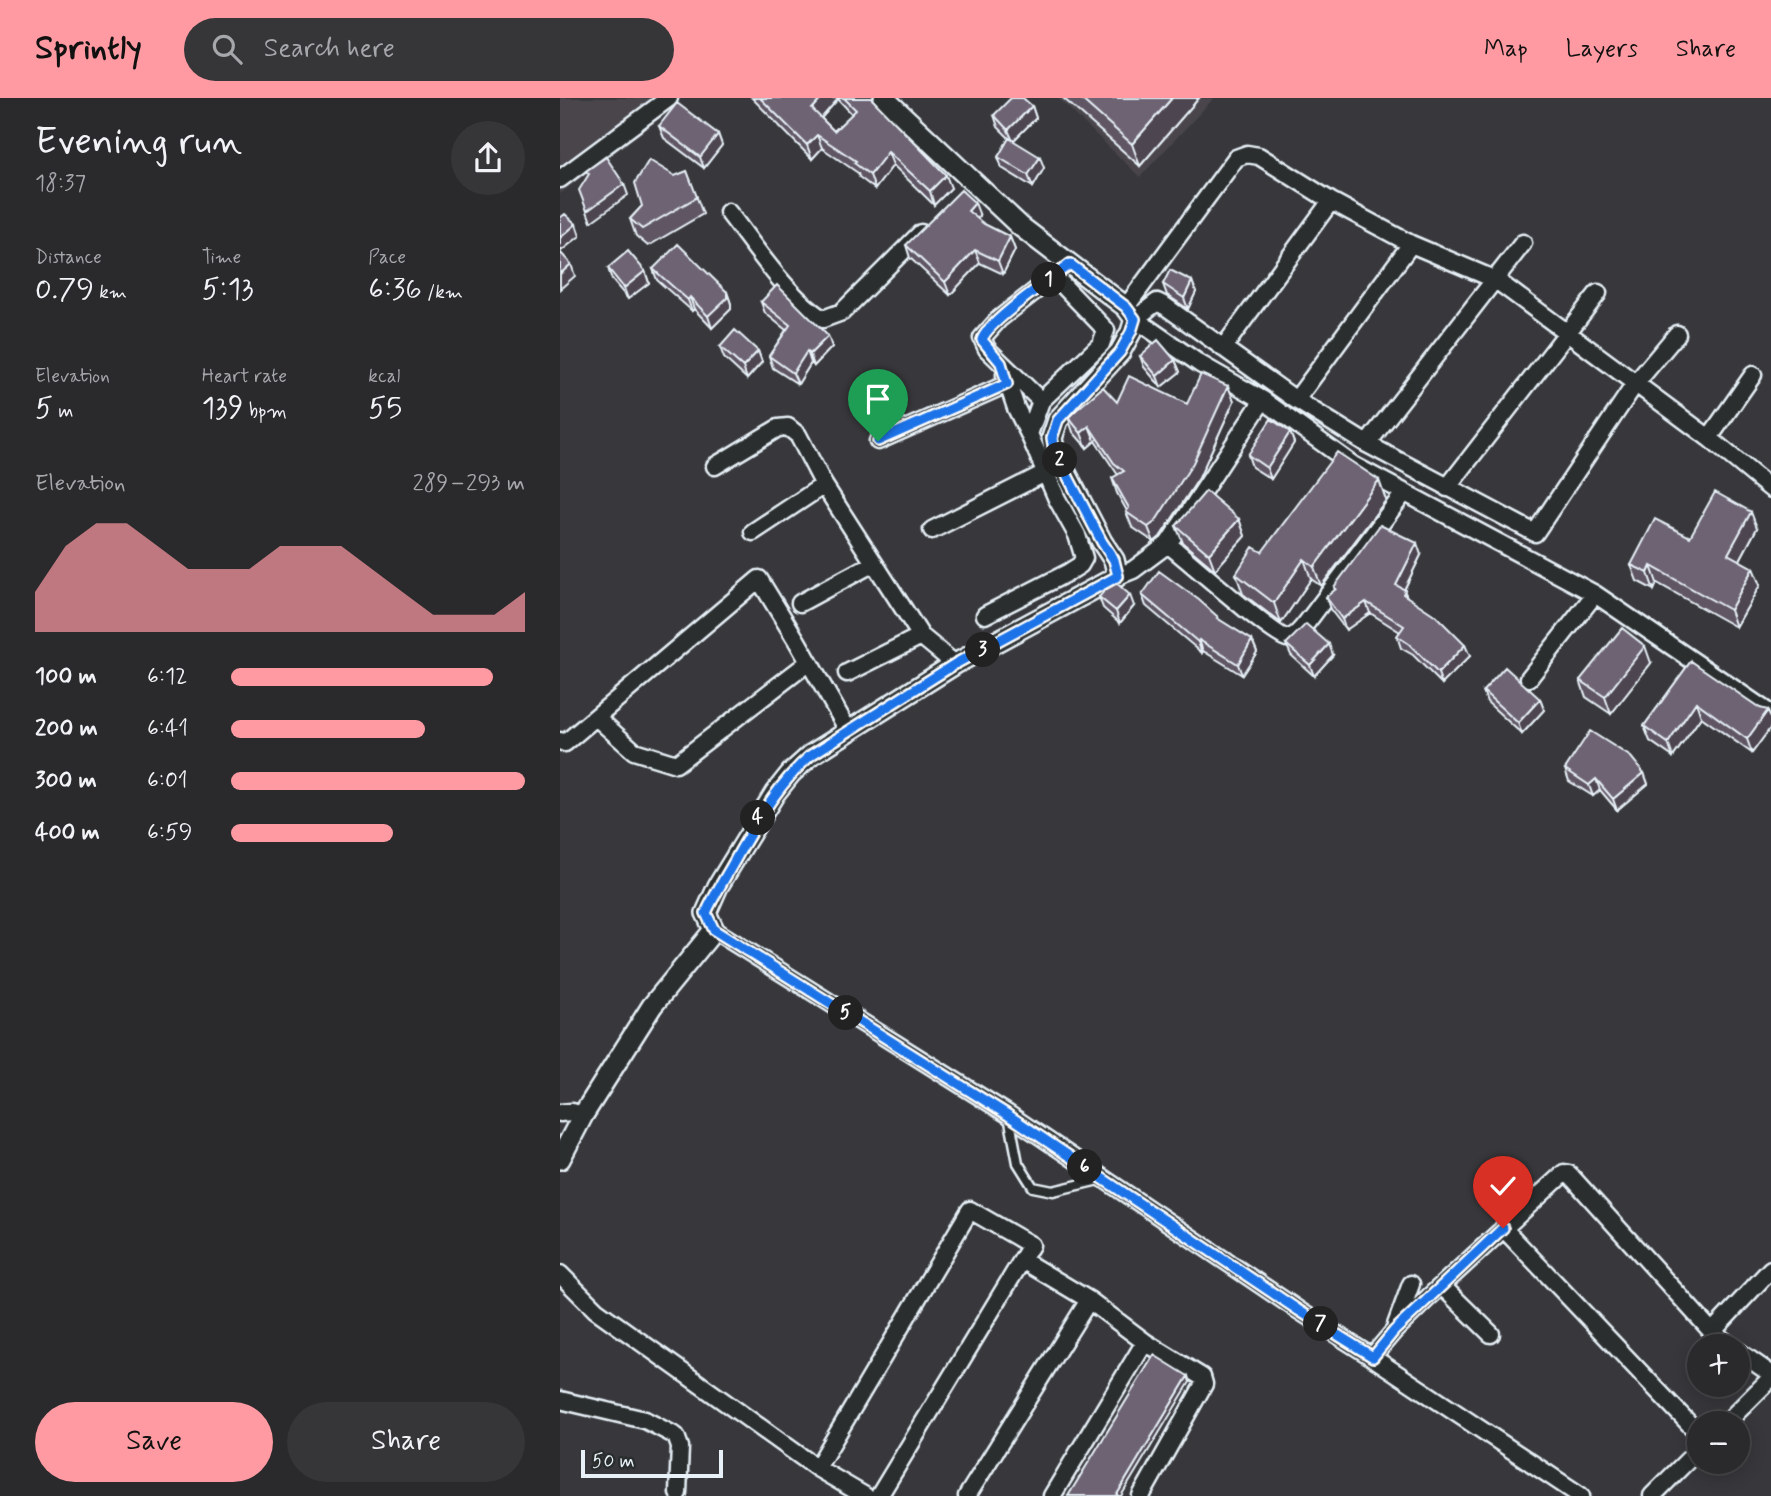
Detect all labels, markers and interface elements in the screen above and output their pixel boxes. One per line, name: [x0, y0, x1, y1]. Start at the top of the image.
search box: [184, 18, 674, 81]
text: Sprintly: [35, 27, 142, 71]
icon: search: [208, 30, 246, 68]
text: Search here: [264, 32, 395, 66]
text: Map: [1484, 34, 1528, 65]
text: Layers: [1566, 34, 1638, 65]
text: Share: [1676, 34, 1736, 65]
text: Evening run: [35, 118, 242, 167]
button: share: [451, 121, 525, 195]
text: 18:37: [35, 169, 86, 199]
text: Distance: [35, 245, 102, 270]
text: Time: [202, 245, 241, 270]
text: Pace: [368, 245, 406, 270]
pin: 1: [1032, 262, 1066, 298]
text: 1: [1044, 267, 1053, 292]
text: 0.79: [35, 270, 94, 309]
text: 5:13: [202, 270, 254, 309]
text: 6:36: [368, 270, 422, 309]
text: km: [94, 280, 127, 305]
text: /km: [422, 280, 463, 305]
text: Elevation: [35, 364, 110, 389]
text: Heart rate: [202, 364, 287, 389]
text: kcal: [368, 364, 400, 389]
pin: [848, 369, 908, 441]
icon: arrive: [859, 380, 897, 418]
text: 5: [35, 389, 53, 428]
text: 139: [202, 389, 244, 428]
text: 55: [368, 389, 402, 428]
text: m: [53, 399, 73, 424]
text: bpm: [244, 399, 287, 424]
pin: 2: [1042, 442, 1078, 478]
text: 2: [1055, 447, 1064, 472]
text: Elevation: [35, 469, 126, 499]
text: 289–293 m: [412, 469, 525, 499]
pin: 3: [966, 632, 1000, 668]
text: 3: [978, 637, 987, 662]
text: 100 m: [35, 662, 97, 692]
text: 6:12: [147, 662, 187, 692]
text: 200 m: [35, 714, 98, 744]
text: 6:41: [147, 714, 188, 744]
text: 300 m: [35, 766, 97, 796]
text: 6:01: [147, 766, 188, 796]
pin: 4: [740, 800, 776, 836]
text: 4: [752, 805, 763, 830]
text: 400 m: [35, 818, 100, 848]
text: 6:59: [147, 818, 192, 848]
pin: 5: [828, 996, 864, 1030]
text: 5: [840, 1000, 851, 1025]
pin: 6: [1068, 1150, 1102, 1184]
text: 6: [1080, 1154, 1089, 1179]
pin: [1473, 1156, 1533, 1228]
icon: check: [1484, 1167, 1522, 1205]
pin: 7: [1304, 1306, 1338, 1342]
text: 7: [1315, 1311, 1326, 1336]
map controls: [1687, 1334, 1750, 1474]
button: +: [1687, 1334, 1750, 1397]
button: Save: [35, 1402, 273, 1482]
button: Share: [287, 1402, 525, 1482]
button: −: [1687, 1411, 1750, 1474]
scale bar: [581, 1447, 723, 1479]
text: 50 m: [592, 1449, 635, 1474]

